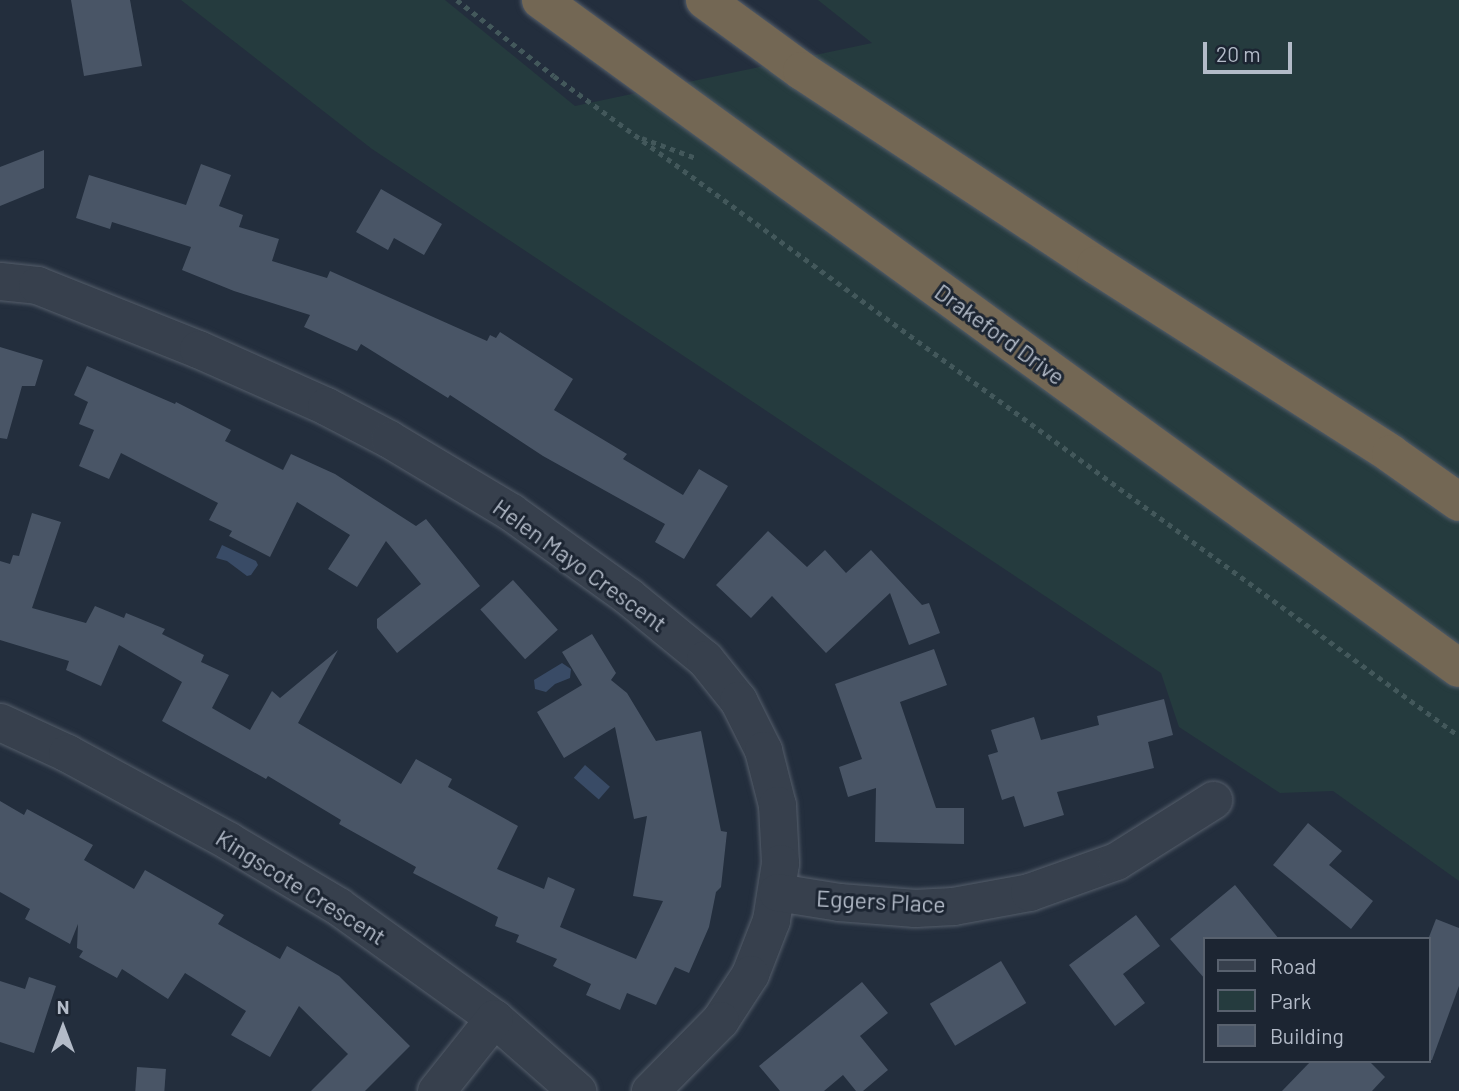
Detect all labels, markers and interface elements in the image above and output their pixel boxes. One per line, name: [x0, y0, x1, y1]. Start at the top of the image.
scale bar: [1207, 28, 1296, 72]
text: 20 m: [1216, 41, 1261, 66]
street label: Drakeford Drive: [930, 278, 1070, 390]
street label: Helen Mayo Crescent: [488, 493, 672, 637]
street label: Kingscote Crescent: [211, 824, 391, 950]
street label: Eggers Place: [816, 884, 946, 918]
legend: [1204, 937, 1431, 1063]
text: Road: [1270, 953, 1316, 978]
text: Park: [1270, 988, 1311, 1013]
north arrow: [28, 993, 98, 1063]
text: N: [57, 995, 69, 1018]
text: Building: [1270, 1023, 1344, 1048]

